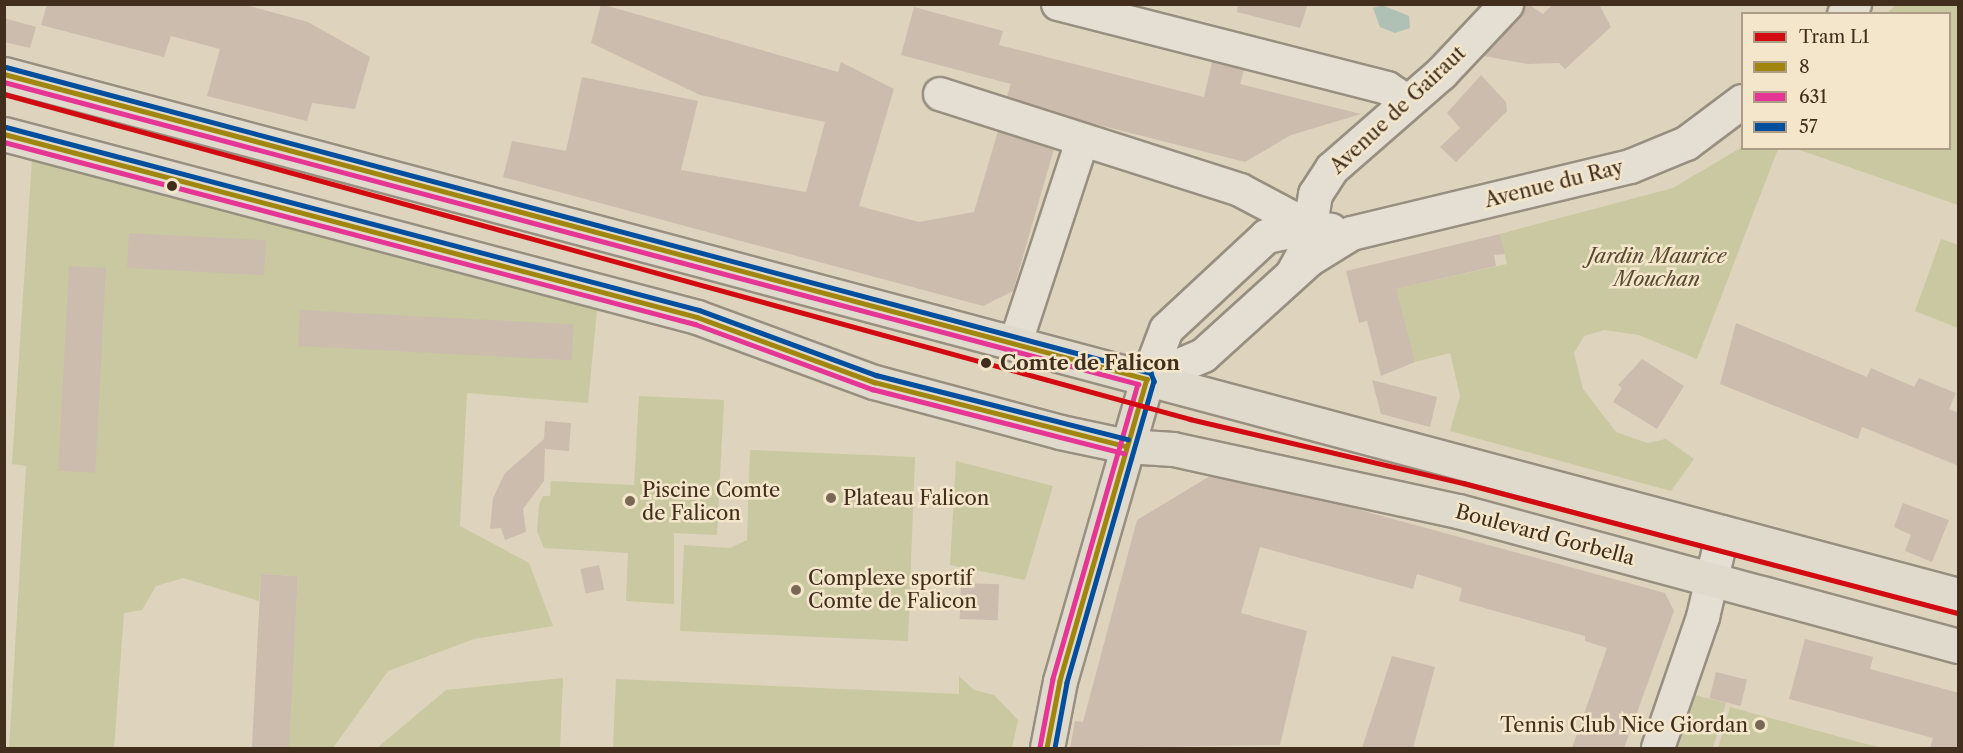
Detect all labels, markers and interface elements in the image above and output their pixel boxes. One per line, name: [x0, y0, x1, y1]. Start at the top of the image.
legend: [1741, 12, 1951, 150]
text: Tram L1: [1799, 26, 1869, 48]
street label: Avenue de Gairaut: [1325, 41, 1471, 179]
text: 8: [1799, 56, 1810, 78]
text: 631: [1799, 86, 1827, 108]
text: 57: [1799, 116, 1818, 138]
street label: Avenue du Ray: [1482, 155, 1626, 213]
unlabelled marker: [166, 180, 178, 192]
park label: Jardin Maurice Mouchan: [1588, 244, 1726, 291]
place label: Comte de Falicon: [1000, 351, 1180, 375]
marker: Comte de Falicon: [977, 354, 995, 372]
place label: Piscine Comte de Falicon: [642, 478, 780, 525]
place label: Plateau Falicon: [843, 486, 989, 510]
marker: Plateau Falicon: [824, 491, 838, 505]
marker: Piscine Comte de Falicon: [623, 494, 637, 508]
street label: Boulevard Gorbella: [1453, 500, 1637, 570]
place label: Complexe sportif Comte de Falicon: [808, 566, 977, 613]
marker: Complexe sportif Comte de Falicon: [789, 583, 803, 597]
place label: Tennis Club Nice Giordan: [1500, 713, 1748, 737]
marker: Tennis Club Nice Giordan: [1753, 718, 1767, 732]

